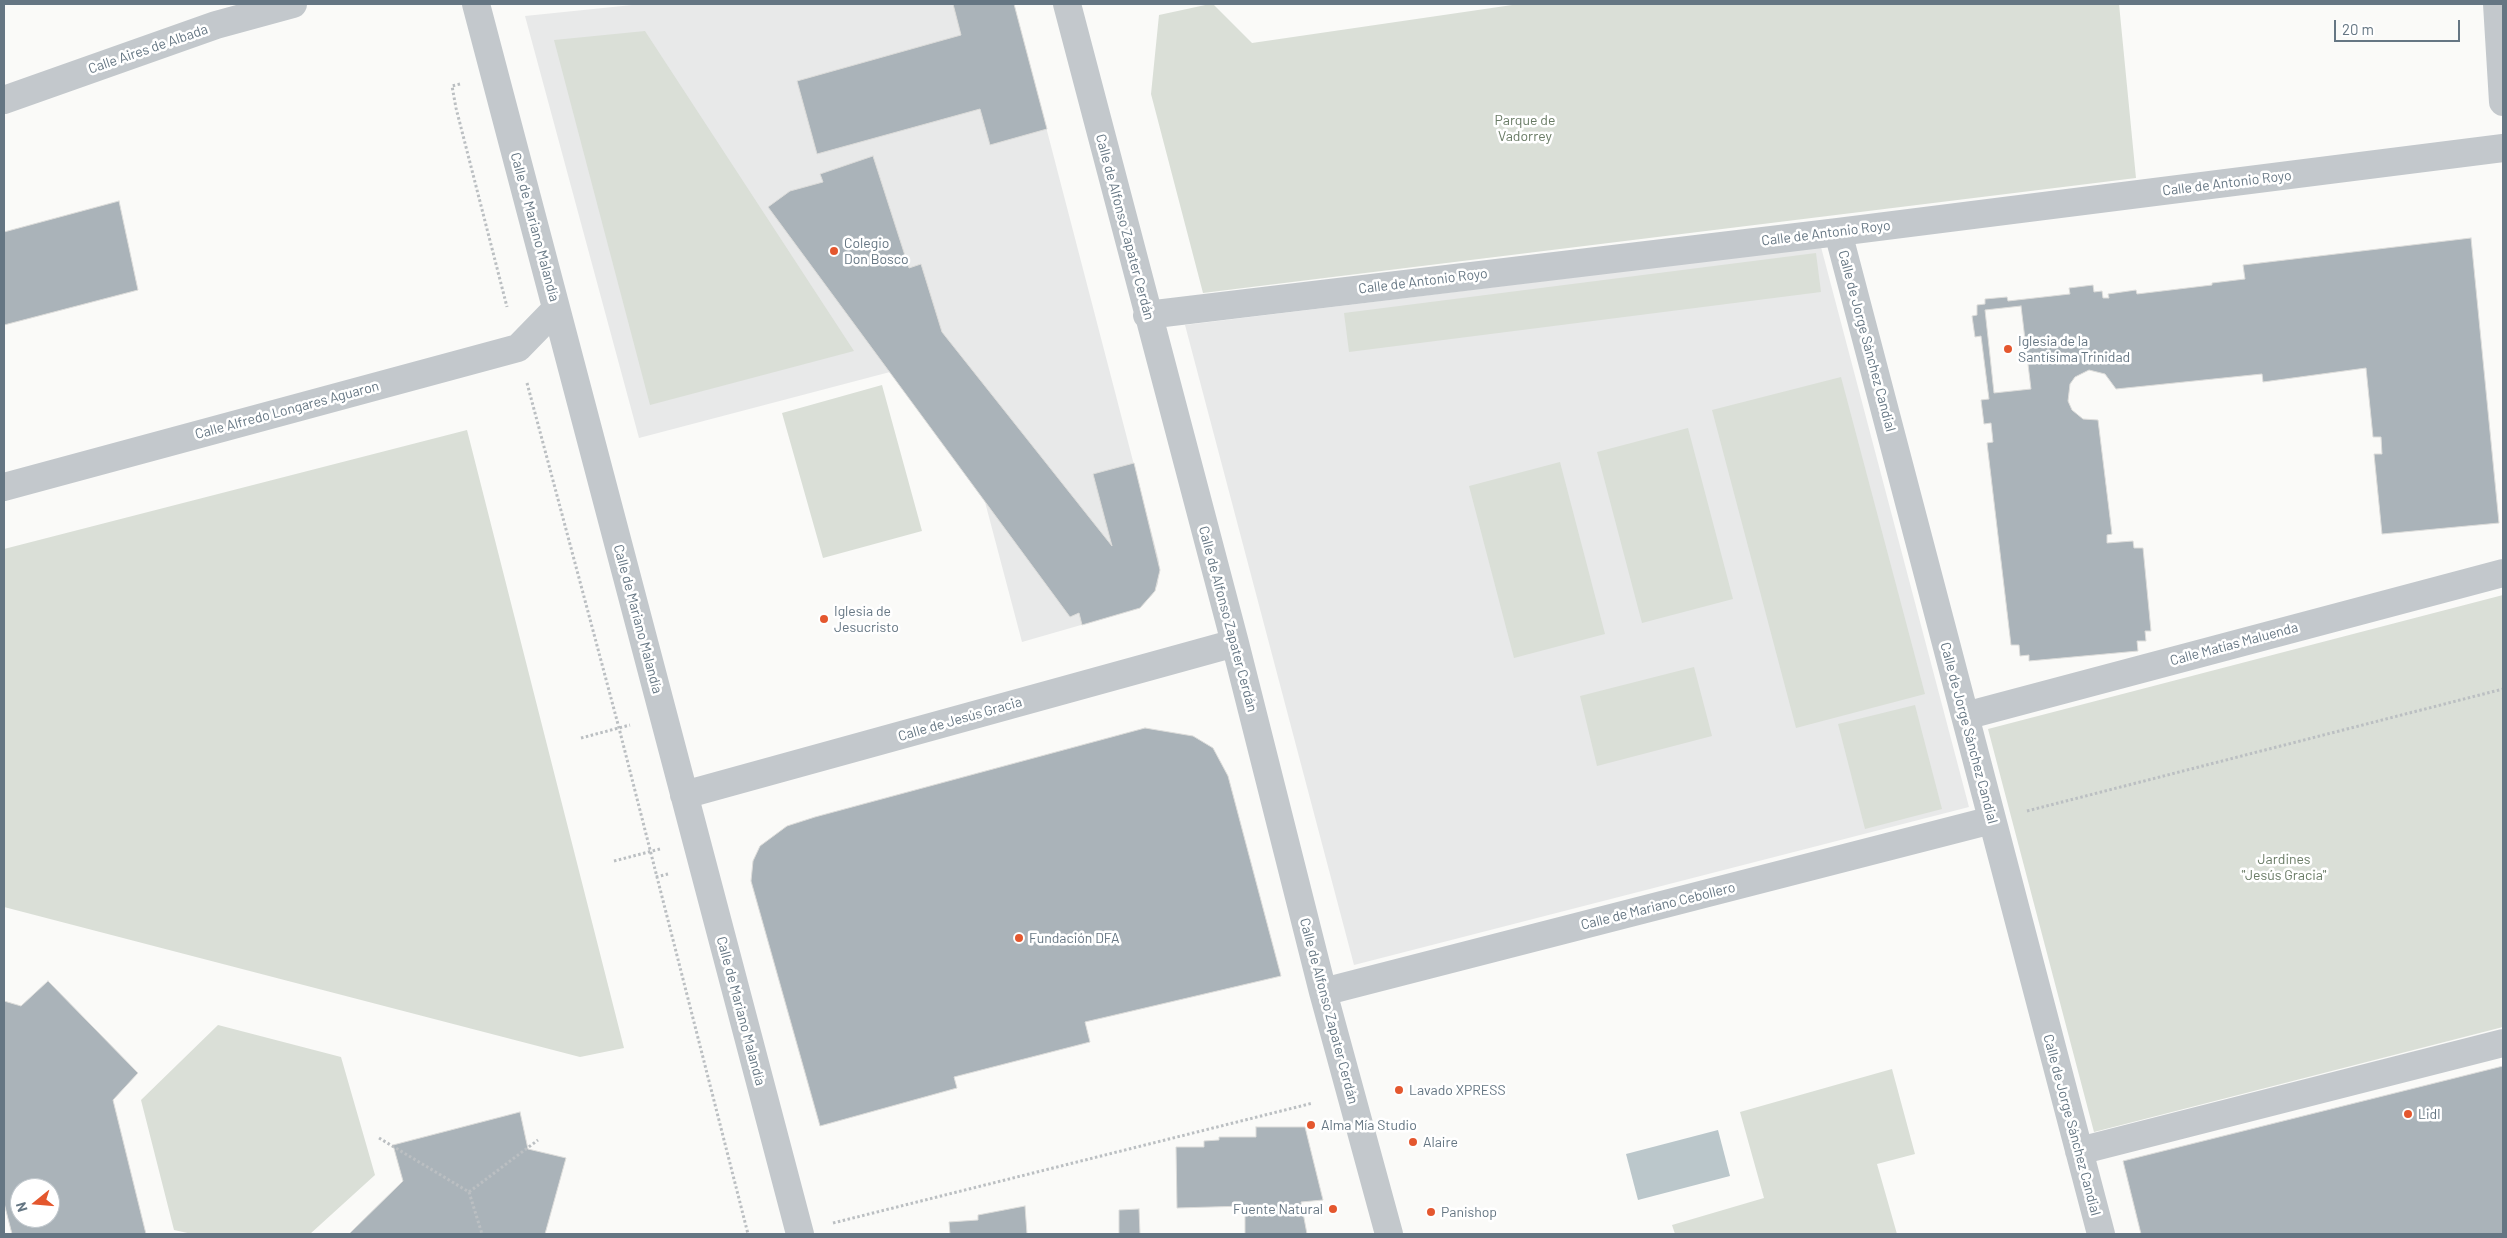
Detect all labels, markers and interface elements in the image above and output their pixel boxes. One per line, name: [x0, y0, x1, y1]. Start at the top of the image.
scale bar: [2337, 10, 2463, 42]
text: 20 m: [2342, 20, 2374, 38]
street label: Calle Aires de Albada: [86, 21, 210, 77]
park label: Parque de Vadorrey: [1495, 112, 1555, 144]
street label: Calle de Alfonso Zapater Cerdán: [1092, 132, 1158, 322]
street label: Calle de Mariano Malandía: [507, 151, 563, 303]
street label: Calle de Antonio Royo: [2161, 167, 2293, 199]
street label: Calle de Antonio Royo: [1760, 217, 1892, 249]
place label: Colegio Don Bosco: [844, 235, 909, 268]
marker: Colegio Don Bosco: [828, 245, 840, 257]
street label: Calle de Jorge Sánchez Candial: [1835, 248, 1899, 434]
street label: Calle de Antonio Royo: [1357, 265, 1489, 297]
place label: Iglesia de la Santísima Trinidad: [2018, 333, 2130, 366]
marker: Iglesia de la Santísima Trinidad: [2002, 343, 2014, 355]
street label: Calle Alfredo Longares Aguaron: [193, 377, 381, 443]
street label: Calle de Alfonso Zapater Cerdán: [1195, 524, 1261, 714]
street label: Calle de Mariano Malandía: [610, 543, 666, 695]
place label: Iglesia de Jesucristo: [834, 603, 899, 636]
marker: Iglesia de Jesucristo: [818, 613, 830, 625]
street label: Calle Matías Maluenda: [2168, 619, 2300, 669]
street label: Calle de Jorge Sánchez Candial: [1937, 640, 2001, 826]
street label: Calle de Jesús Gracia: [896, 693, 1024, 745]
park label: Jardines "Jesús Gracia": [2242, 851, 2326, 884]
street label: Calle de Mariano Cebollero: [1579, 879, 1737, 933]
street label: Calle de Alfonso Zapater Cerdán: [1296, 916, 1362, 1106]
place label: Fundación DFA: [1029, 930, 1120, 946]
marker: Fundación DFA: [1013, 932, 1025, 944]
street label: Calle de Mariano Malandía: [713, 935, 769, 1087]
street label: Calle de Jorge Sánchez Candial: [2040, 1032, 2104, 1218]
place label: Lavado XPRESS: [1409, 1082, 1506, 1098]
marker: Lavado XPRESS: [1393, 1084, 1405, 1096]
place label: Lidl: [2418, 1106, 2440, 1122]
marker: Lidl: [2402, 1108, 2414, 1120]
place label: Alma Mía Studio: [1321, 1117, 1417, 1133]
marker: Alma Mía Studio: [1305, 1119, 1317, 1131]
place label: Alaire: [1423, 1134, 1458, 1150]
marker: Alaire: [1407, 1136, 1419, 1148]
north arrow: [10, 1178, 60, 1228]
text: N: [12, 1200, 31, 1214]
place label: Fuente Natural: [1233, 1201, 1323, 1217]
marker: Fuente Natural: [1327, 1203, 1339, 1215]
place label: Panishop: [1441, 1204, 1497, 1220]
marker: Panishop: [1425, 1206, 1437, 1218]

